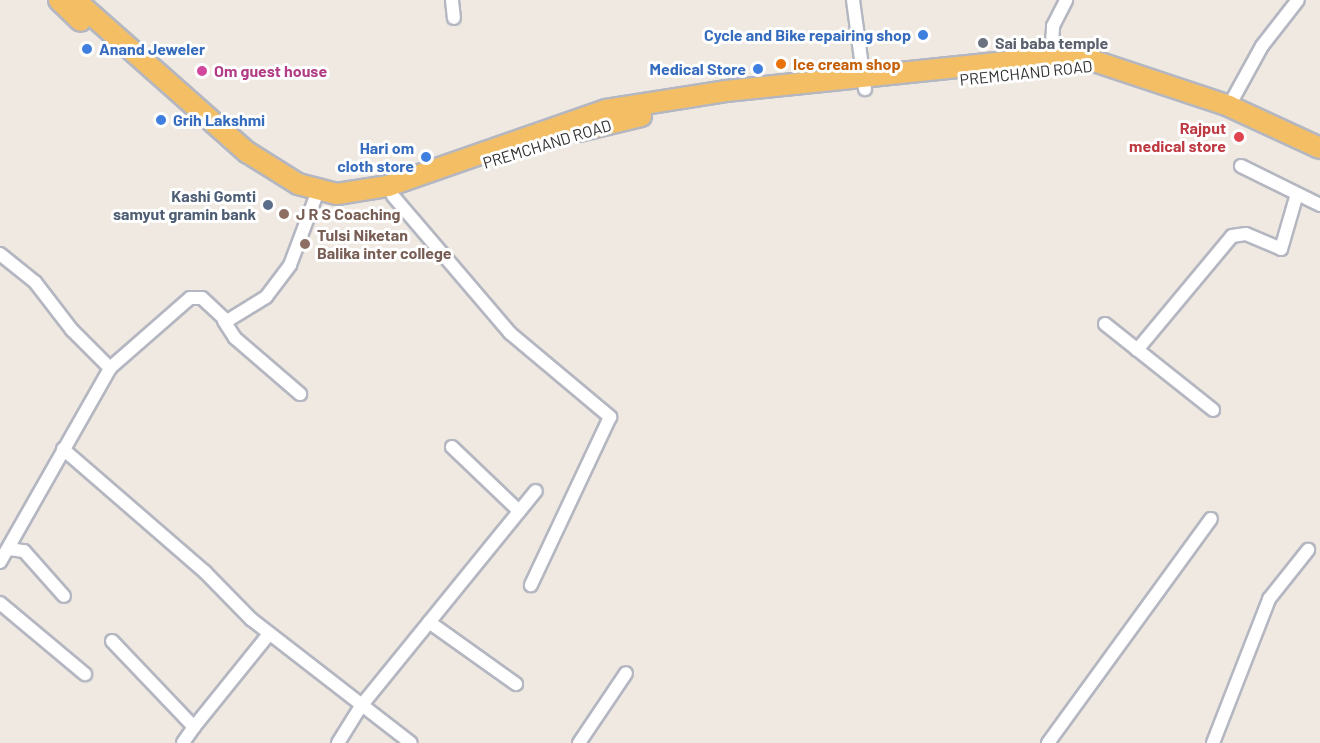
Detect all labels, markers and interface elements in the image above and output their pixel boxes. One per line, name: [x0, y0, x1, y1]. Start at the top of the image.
place label: Cycle and Bike repairing shop: [704, 25, 911, 45]
marker: Cycle and Bike repairing shop: [916, 28, 930, 42]
place label: Sai baba temple: [995, 33, 1108, 53]
marker: Sai baba temple: [976, 36, 990, 50]
place label: Anand Jeweler: [99, 39, 205, 59]
marker: Anand Jeweler: [80, 42, 94, 56]
place label: Ice cream shop: [793, 54, 901, 74]
street label: PREMCHAND ROAD: [959, 56, 1093, 90]
marker: Ice cream shop: [774, 57, 788, 71]
place label: Medical Store: [649, 59, 746, 79]
place label: Om guest house: [214, 61, 327, 81]
marker: Medical Store: [751, 62, 765, 76]
marker: Om guest house: [195, 64, 209, 78]
place label: Grih Lakshmi: [173, 110, 265, 130]
marker: Grih Lakshmi: [154, 113, 168, 127]
street label: PREMCHAND ROAD: [480, 115, 614, 173]
place label: Rajput medical store: [1129, 118, 1226, 156]
marker: Rajput medical store: [1230, 128, 1248, 146]
place label: Hari om cloth store: [337, 138, 414, 176]
marker: Hari om cloth store: [419, 150, 433, 164]
place label: Kashi Gomti samyut gramin bank: [113, 186, 256, 224]
marker: Kashi Gomti samyut gramin bank: [261, 198, 275, 212]
place label: J R S Coaching: [296, 204, 400, 224]
marker: J R S Coaching: [277, 207, 291, 221]
place label: Tulsi Niketan Balika inter college: [317, 225, 452, 263]
marker: Tulsi Niketan Balika inter college: [298, 237, 312, 251]

